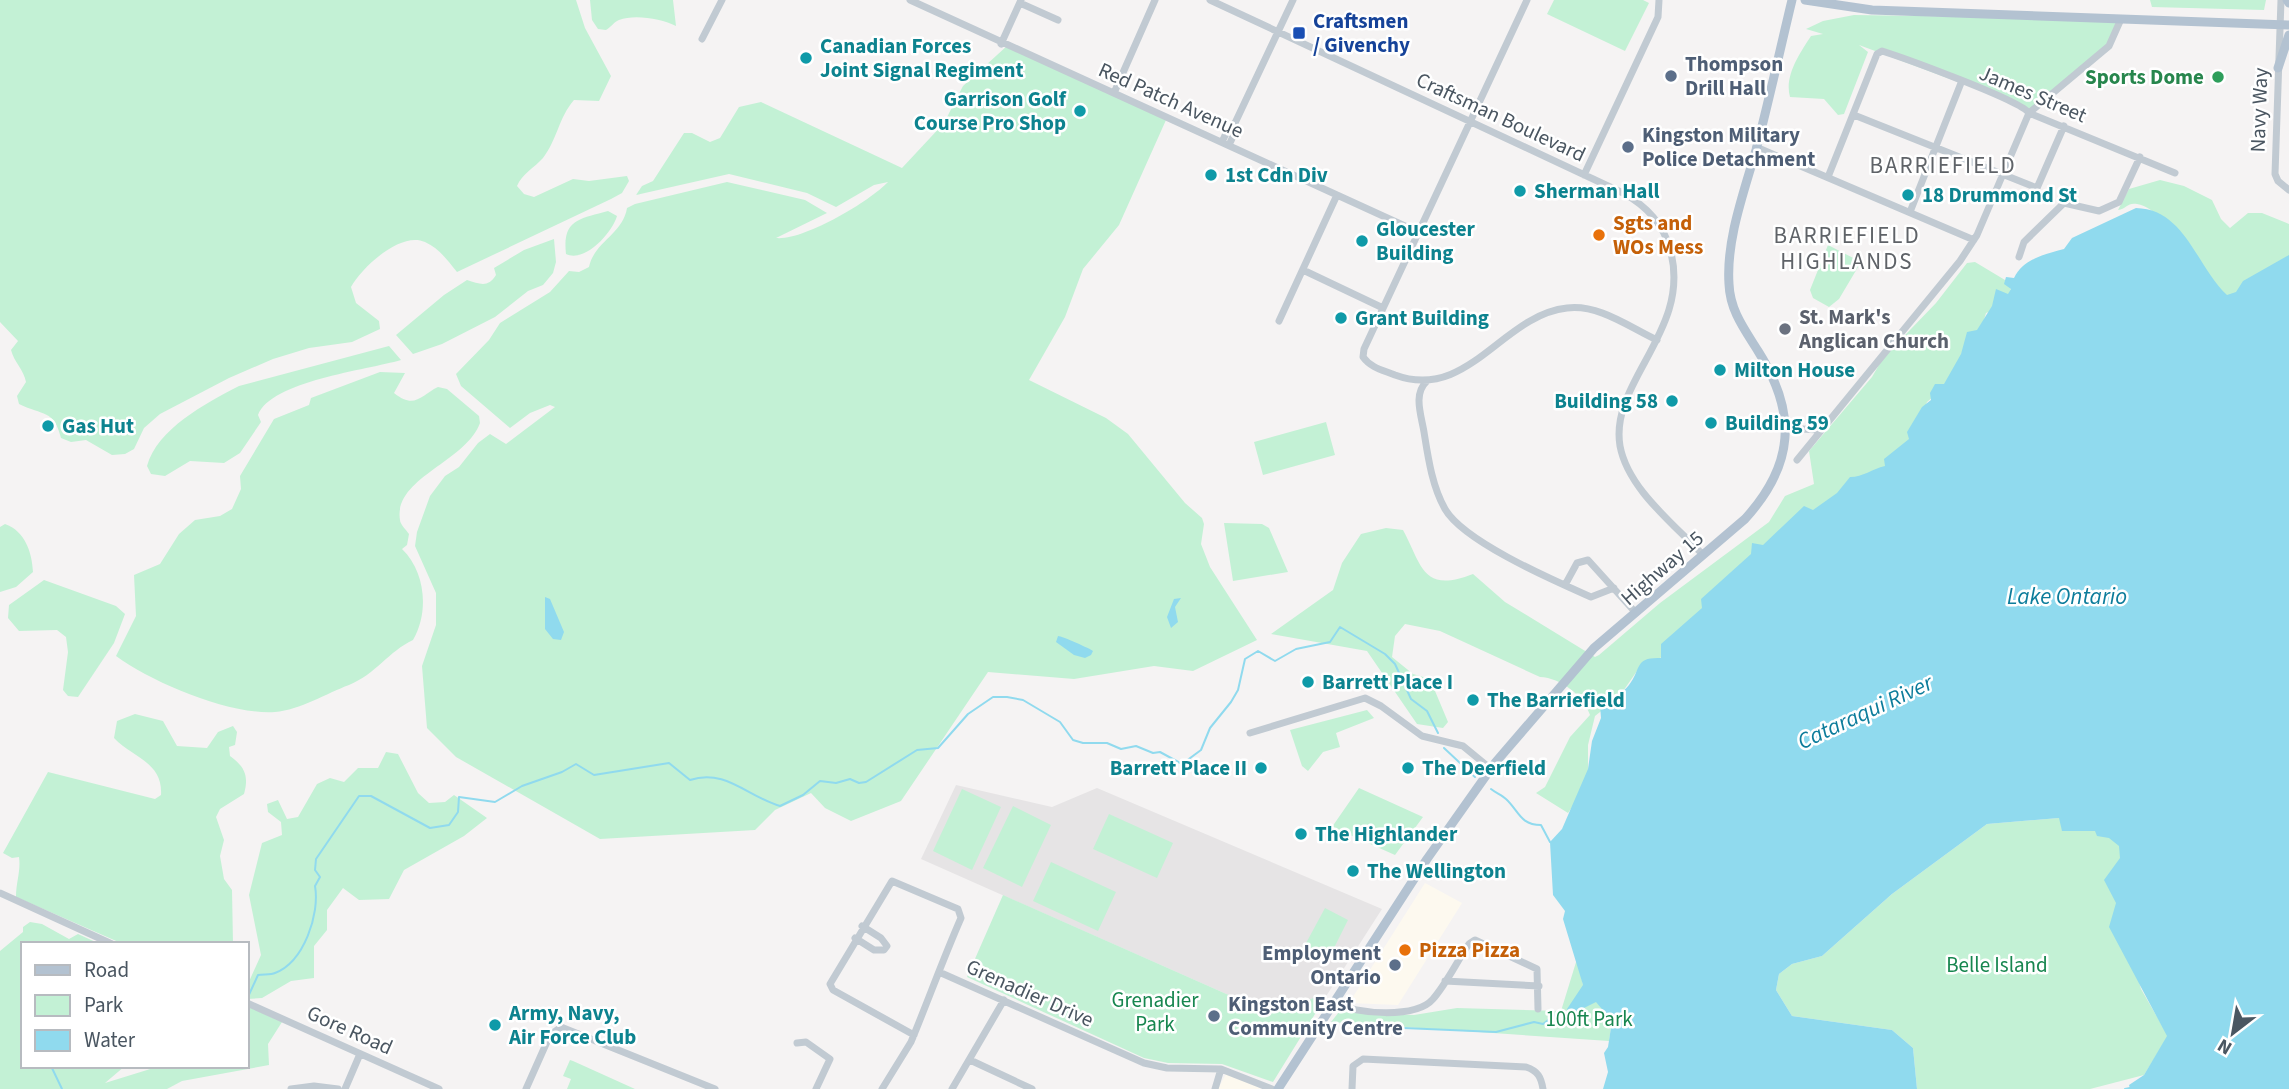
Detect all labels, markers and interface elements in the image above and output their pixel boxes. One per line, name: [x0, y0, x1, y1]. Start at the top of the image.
place label: Craftsmen / Givenchy: [1313, 6, 1410, 60]
marker: Craftsmen / Givenchy: [1291, 25, 1307, 41]
place label: Canadian Forces Joint Signal Regiment: [820, 31, 1024, 85]
place label: Thompson Drill Hall: [1685, 49, 1783, 103]
marker: Canadian Forces Joint Signal Regiment: [798, 50, 814, 66]
street label: Red Patch Avenue: [1094, 55, 1248, 145]
street label: James Street: [1975, 58, 2091, 130]
place label: Sports Dome: [2085, 62, 2204, 92]
street label: Craftsman Boulevard: [1411, 65, 1591, 169]
street label: Navy Way: [2243, 67, 2275, 153]
marker: Thompson Drill Hall: [1663, 68, 1679, 84]
marker: Sports Dome: [2210, 69, 2226, 85]
place label: Garrison Golf Course Pro Shop: [914, 84, 1067, 138]
marker: Garrison Golf Course Pro Shop: [1072, 103, 1088, 119]
place label: Kingston Military Police Detachment: [1642, 120, 1815, 174]
marker: Kingston Military Police Detachment: [1620, 139, 1636, 155]
district label: BARRIEFIELD: [1869, 149, 2017, 182]
place label: 1st Cdn Div: [1225, 160, 1328, 190]
marker: 1st Cdn Div: [1203, 167, 1219, 183]
place label: Sherman Hall: [1534, 176, 1659, 206]
place label: 18 Drummond St: [1922, 180, 2077, 210]
marker: Sherman Hall: [1512, 183, 1528, 199]
marker: 18 Drummond St: [1900, 187, 1916, 203]
place label: Sgts and WOs Mess: [1613, 208, 1703, 262]
place label: Gloucester Building: [1376, 214, 1476, 268]
district label: BARRIEFIELD HIGHLANDS: [1773, 219, 1921, 278]
marker: Sgts and WOs Mess: [1591, 227, 1607, 243]
marker: Gloucester Building: [1354, 233, 1370, 249]
place label: St. Mark's Anglican Church: [1798, 302, 1949, 356]
place label: Grant Building: [1355, 303, 1489, 333]
marker: Grant Building: [1333, 310, 1349, 326]
marker: St. Mark's Anglican Church: [1777, 321, 1793, 337]
place label: Milton House: [1734, 355, 1855, 385]
marker: Milton House: [1712, 362, 1728, 378]
place label: Building 58: [1554, 386, 1658, 416]
marker: Building 58: [1664, 393, 1680, 409]
place label: Building 59: [1725, 408, 1829, 438]
place label: Gas Hut: [62, 411, 134, 441]
marker: Building 59: [1703, 415, 1719, 431]
marker: Gas Hut: [40, 418, 56, 434]
street label: Highway 15: [1614, 523, 1710, 613]
water label: Lake Ontario: [2007, 580, 2127, 613]
water label: Cataraqui River: [1792, 666, 1939, 758]
place label: Barrett Place I: [1322, 667, 1453, 697]
marker: Barrett Place I: [1300, 674, 1316, 690]
place label: The Barriefield: [1487, 685, 1625, 715]
marker: The Barriefield: [1465, 692, 1481, 708]
place label: Barrett Place II: [1110, 753, 1247, 783]
place label: The Deerfield: [1422, 753, 1546, 783]
marker: Barrett Place II: [1253, 760, 1269, 776]
marker: The Deerfield: [1400, 760, 1416, 776]
place label: The Highlander: [1315, 819, 1458, 849]
marker: The Highlander: [1293, 826, 1309, 842]
place label: The Wellington: [1367, 856, 1506, 886]
marker: The Wellington: [1345, 863, 1361, 879]
place label: Pizza Pizza: [1419, 935, 1520, 965]
place label: Employment Ontario: [1262, 938, 1381, 992]
legend: [21, 942, 248, 1068]
marker: Pizza Pizza: [1397, 942, 1413, 958]
park label: Belle Island: [1946, 950, 2048, 980]
street label: Grenadier Drive: [961, 951, 1099, 1035]
text: Road: [84, 955, 129, 985]
marker: Employment Ontario: [1387, 957, 1403, 973]
park label: Grenadier Park: [1111, 985, 1199, 1039]
place label: Kingston East Community Centre: [1228, 989, 1403, 1043]
text: Park: [84, 990, 124, 1020]
street label: Gore Road: [302, 998, 398, 1062]
place label: Army, Navy, Air Force Club: [508, 998, 636, 1052]
north arrow: [2198, 998, 2268, 1068]
park label: 100ft Park: [1545, 1004, 1633, 1034]
marker: Kingston East Community Centre: [1206, 1008, 1222, 1024]
marker: Army, Navy, Air Force Club: [487, 1017, 503, 1033]
text: Water: [84, 1025, 136, 1055]
text: N: [2213, 1031, 2237, 1061]

